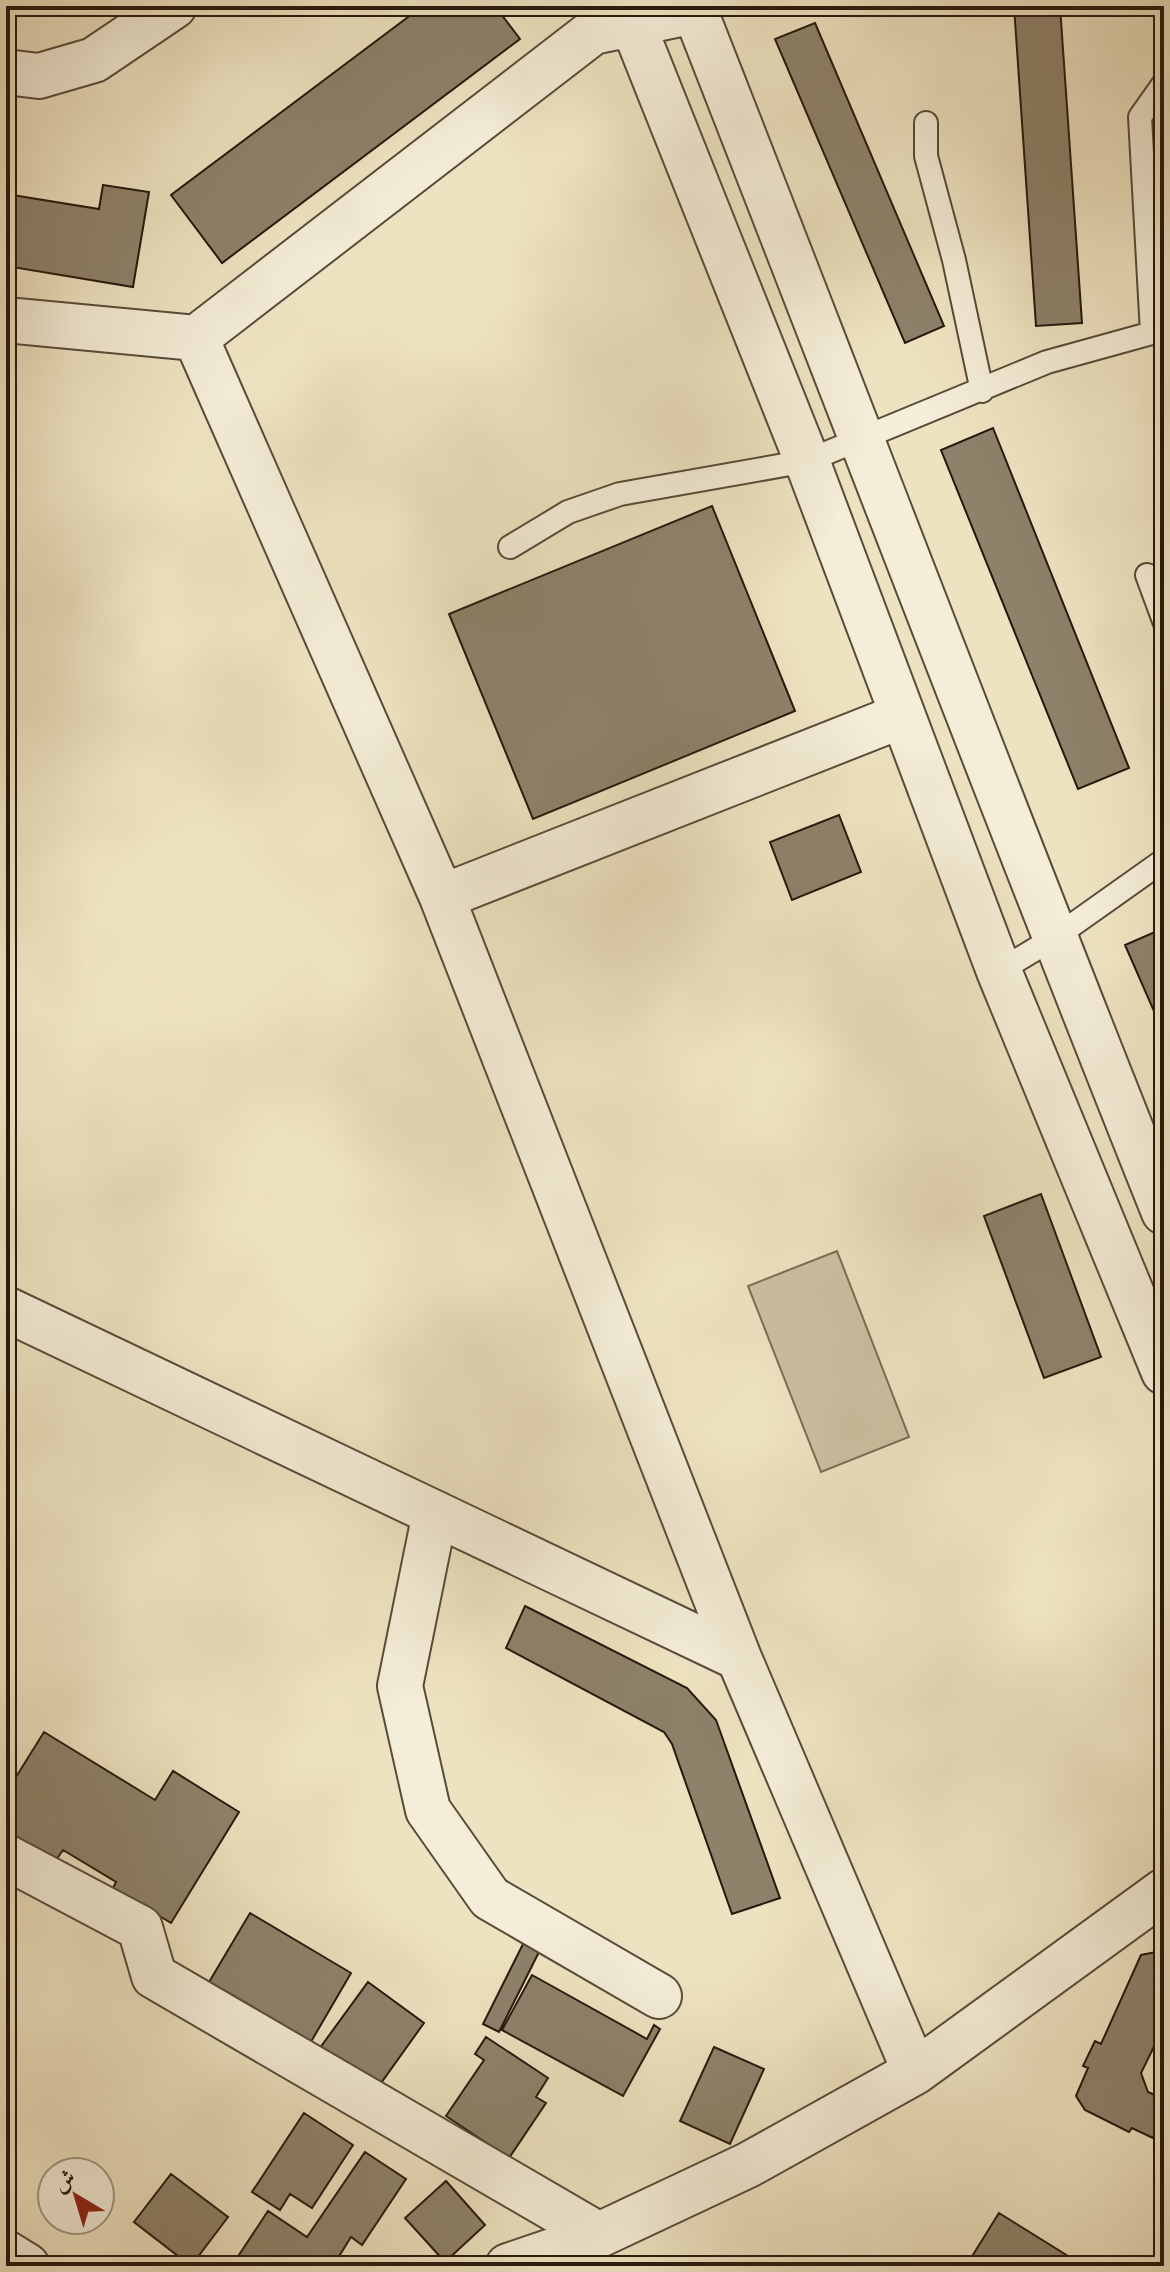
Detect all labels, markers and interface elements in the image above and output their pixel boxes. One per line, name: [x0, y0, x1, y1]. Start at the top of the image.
north arrow: [36, 2156, 116, 2236]
text: ش: [47, 2163, 82, 2199]

